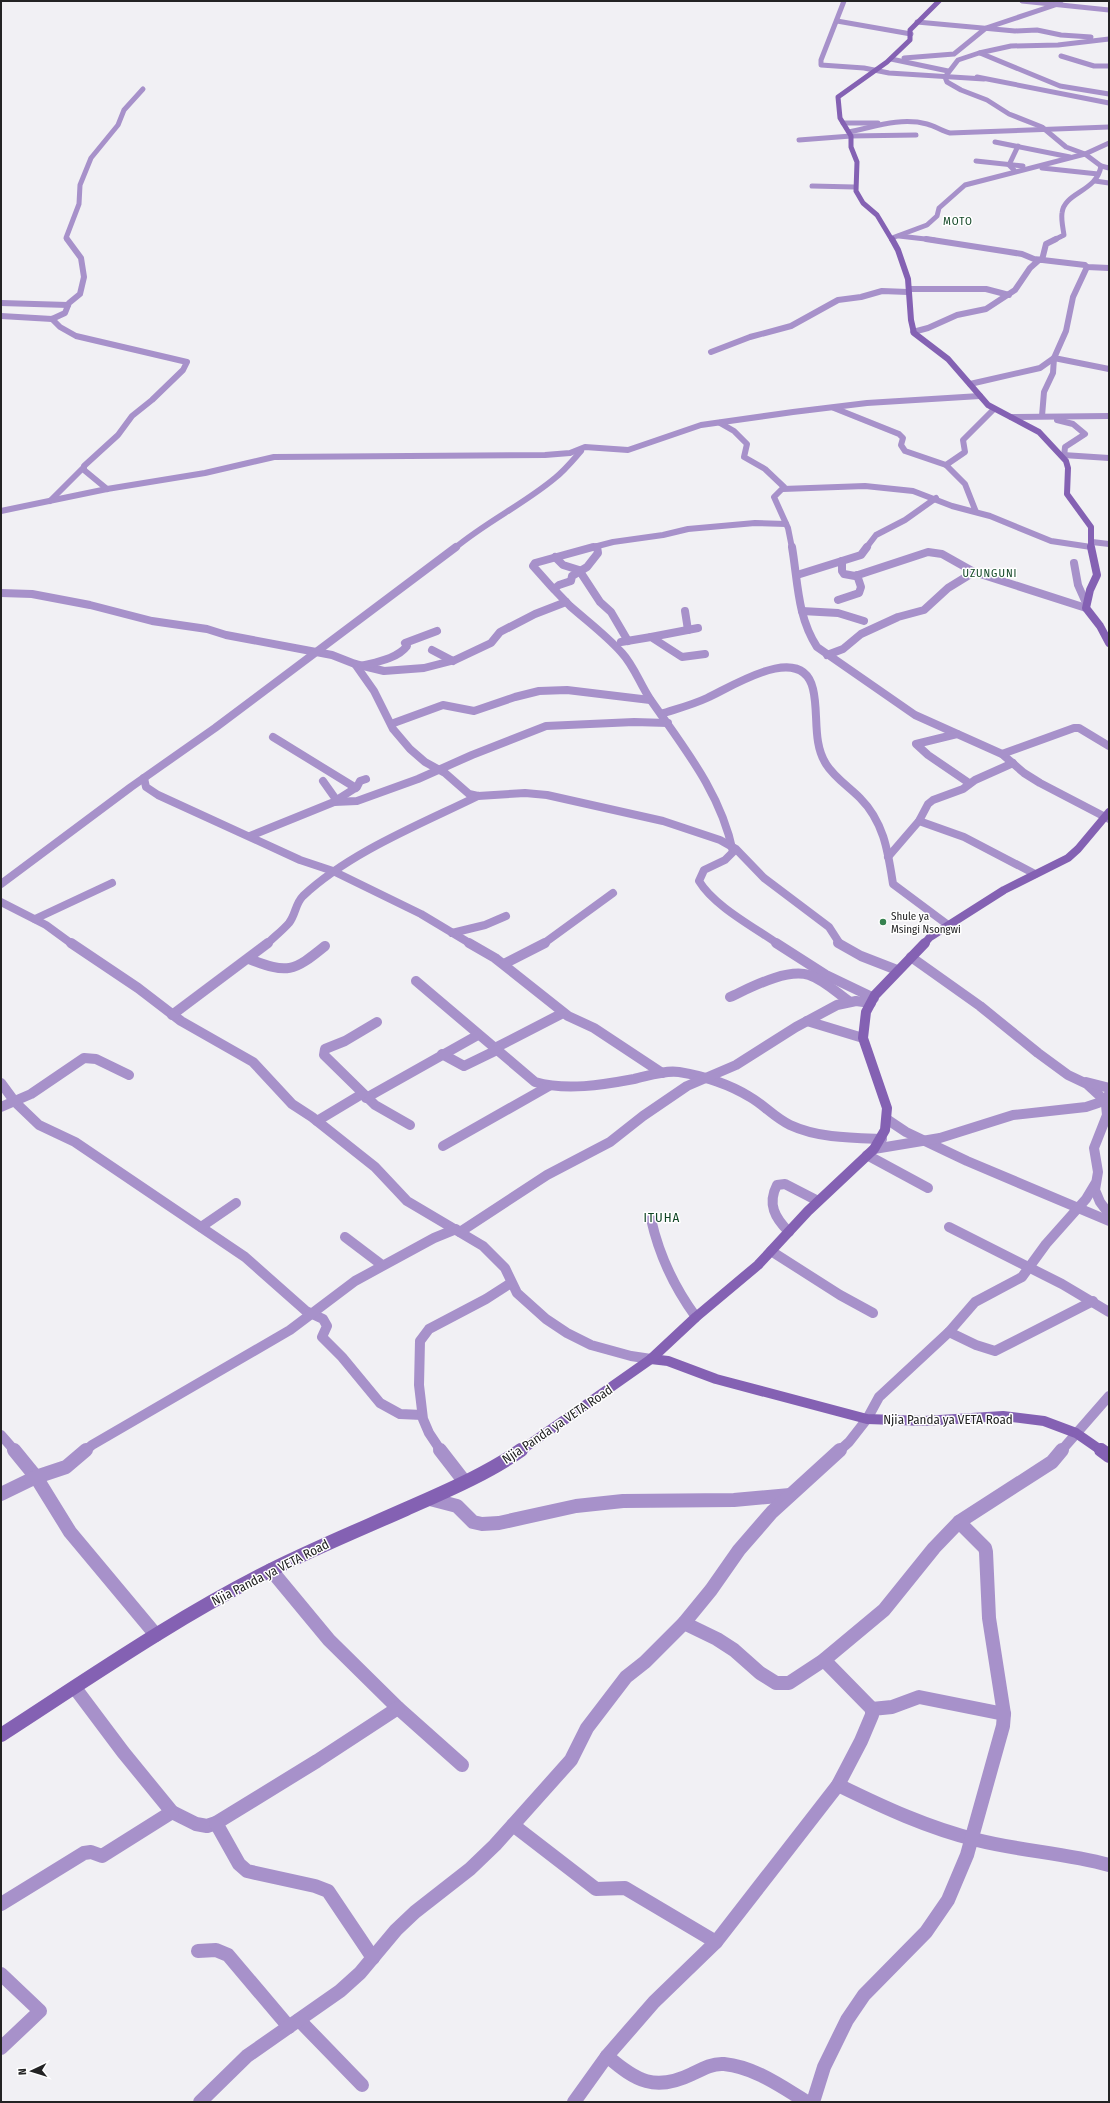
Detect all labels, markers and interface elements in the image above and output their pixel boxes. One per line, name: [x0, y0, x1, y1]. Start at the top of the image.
district label: MOTO: [943, 215, 973, 228]
district label: UZUNGUNI: [963, 567, 1017, 580]
place label: Shule ya Msingi Nsongwi: [891, 910, 961, 936]
marker: Shule ya Msingi Nsongwi: [878, 917, 888, 927]
district label: ITUHA: [644, 1210, 680, 1225]
street label: Njia Panda ya VETA Road: [499, 1382, 615, 1467]
street label: Njia Panda ya VETA Road: [883, 1412, 1013, 1427]
street label: Njia Panda ya VETA Road: [209, 1536, 331, 1609]
north arrow: [12, 2051, 52, 2091]
text: N: [16, 2068, 29, 2075]

